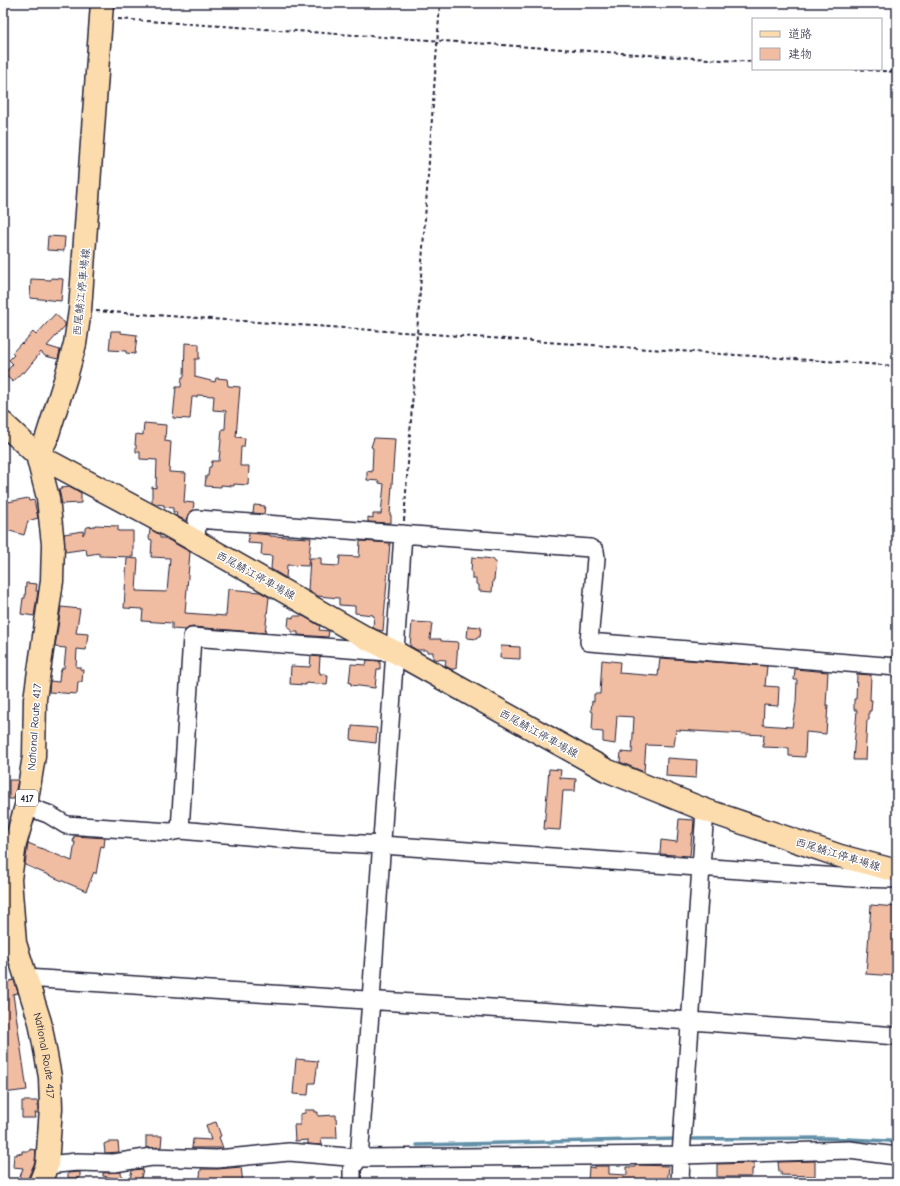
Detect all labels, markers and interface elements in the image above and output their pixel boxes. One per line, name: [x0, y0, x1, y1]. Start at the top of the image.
legend: [752, 18, 882, 70]
text: 道路: [788, 27, 812, 41]
text: 建物: [788, 47, 812, 61]
street label: 西尾鯖江停車場線: [70, 248, 93, 336]
street label: 西尾鯖江停車場線: [214, 548, 297, 602]
street label: National Route 417: [25, 683, 44, 771]
street label: 西尾鯖江停車場線: [497, 706, 580, 760]
road number: 417: [16, 790, 38, 806]
street label: 西尾鯖江停車場線: [794, 835, 882, 874]
street label: National Route 417: [30, 1011, 57, 1099]

